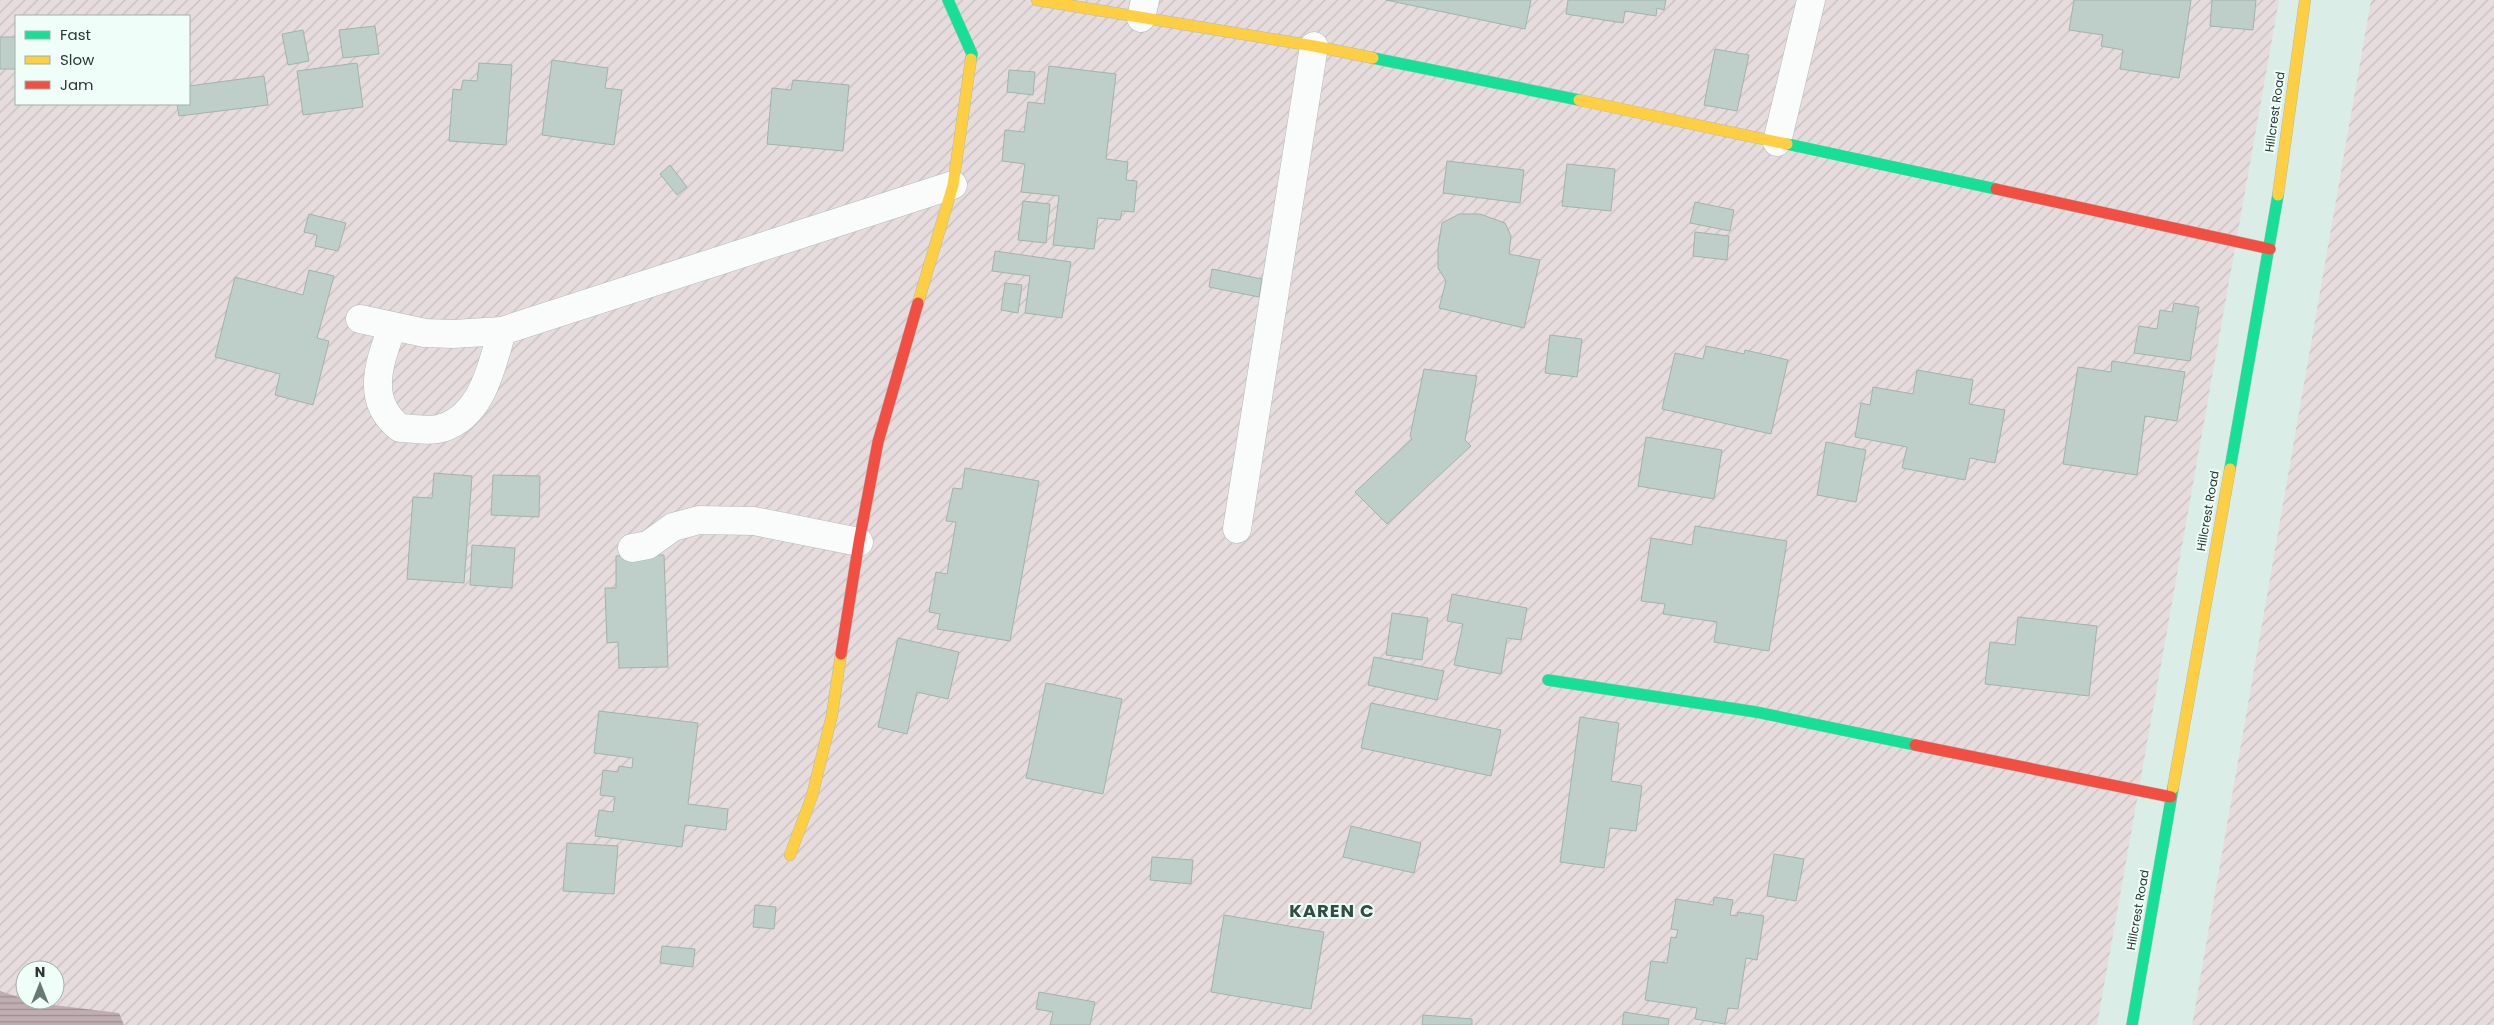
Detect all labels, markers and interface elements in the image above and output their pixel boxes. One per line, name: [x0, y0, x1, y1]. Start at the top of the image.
legend: [15, 15, 190, 105]
text: Fast: [60, 24, 91, 45]
text: Slow: [60, 49, 95, 70]
street label: Hillcrest Road: [2260, 70, 2289, 153]
text: Jam: [60, 74, 94, 95]
street label: Hillcrest Road: [2192, 469, 2223, 552]
street label: Hillcrest Road: [2122, 868, 2153, 951]
district label: KAREN C: [1289, 898, 1375, 923]
north arrow: [15, 960, 65, 1010]
text: N: [35, 962, 45, 982]

